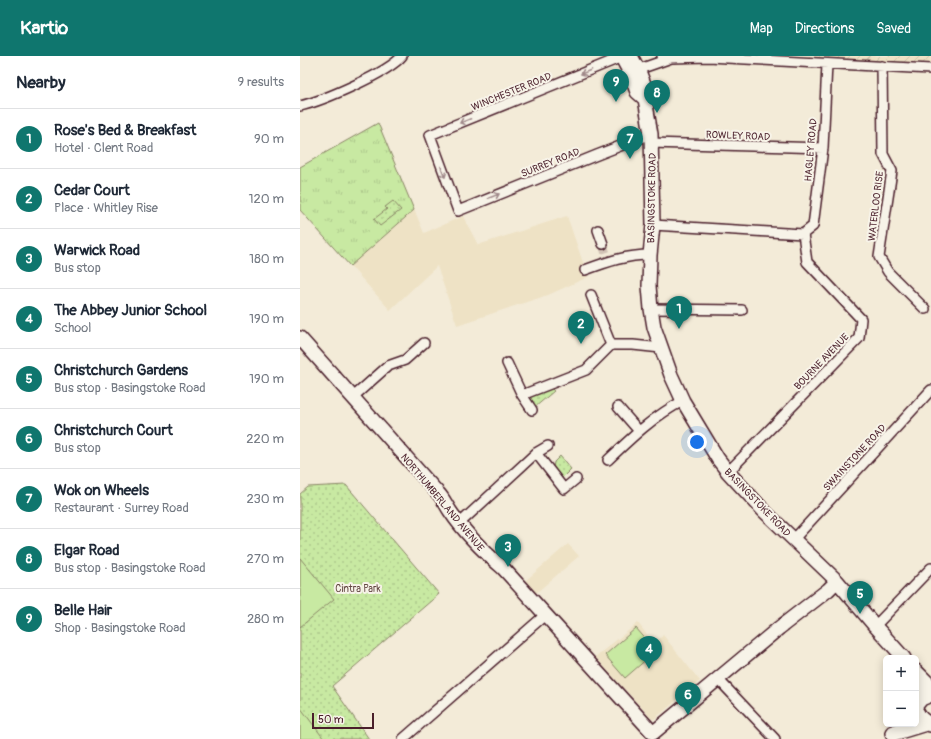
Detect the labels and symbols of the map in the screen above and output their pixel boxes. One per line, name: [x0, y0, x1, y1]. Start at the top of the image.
one-way arrow: [580, 69, 592, 76]
pin: 9: [603, 69, 629, 102]
street label: WINCHESTER ROAD: [470, 70, 553, 113]
pin: 8: [644, 80, 670, 113]
one-way arrow: [460, 118, 472, 125]
street label: HAGLEY ROAD: [802, 118, 820, 182]
pin: 7: [617, 126, 643, 159]
street label: ROWLEY ROAD: [706, 129, 770, 143]
street label: SURREY ROAD: [519, 146, 581, 180]
street label: BASINGSTOKE ROAD: [645, 153, 659, 243]
one-way arrow: [440, 165, 448, 177]
street label: WATERLOO RISE: [866, 170, 886, 242]
one-way arrow: [488, 192, 500, 200]
pin: 1: [666, 296, 692, 329]
pin: 2: [568, 311, 594, 344]
street label: BOURNE AVENUE: [792, 331, 852, 392]
street label: SWAINSTONE ROAD: [821, 422, 889, 493]
your location: [687, 432, 707, 452]
street label: NORTHUMBERLAND AVENUE: [398, 451, 487, 554]
street label: BASINGSTOKE ROAD: [722, 466, 793, 539]
pin: 3: [495, 534, 521, 567]
pin: 5: [847, 581, 873, 614]
park label: Cintra Park: [335, 583, 381, 595]
pin: 4: [636, 636, 662, 669]
pin: 6: [675, 682, 701, 715]
scale bar: [312, 711, 374, 730]

